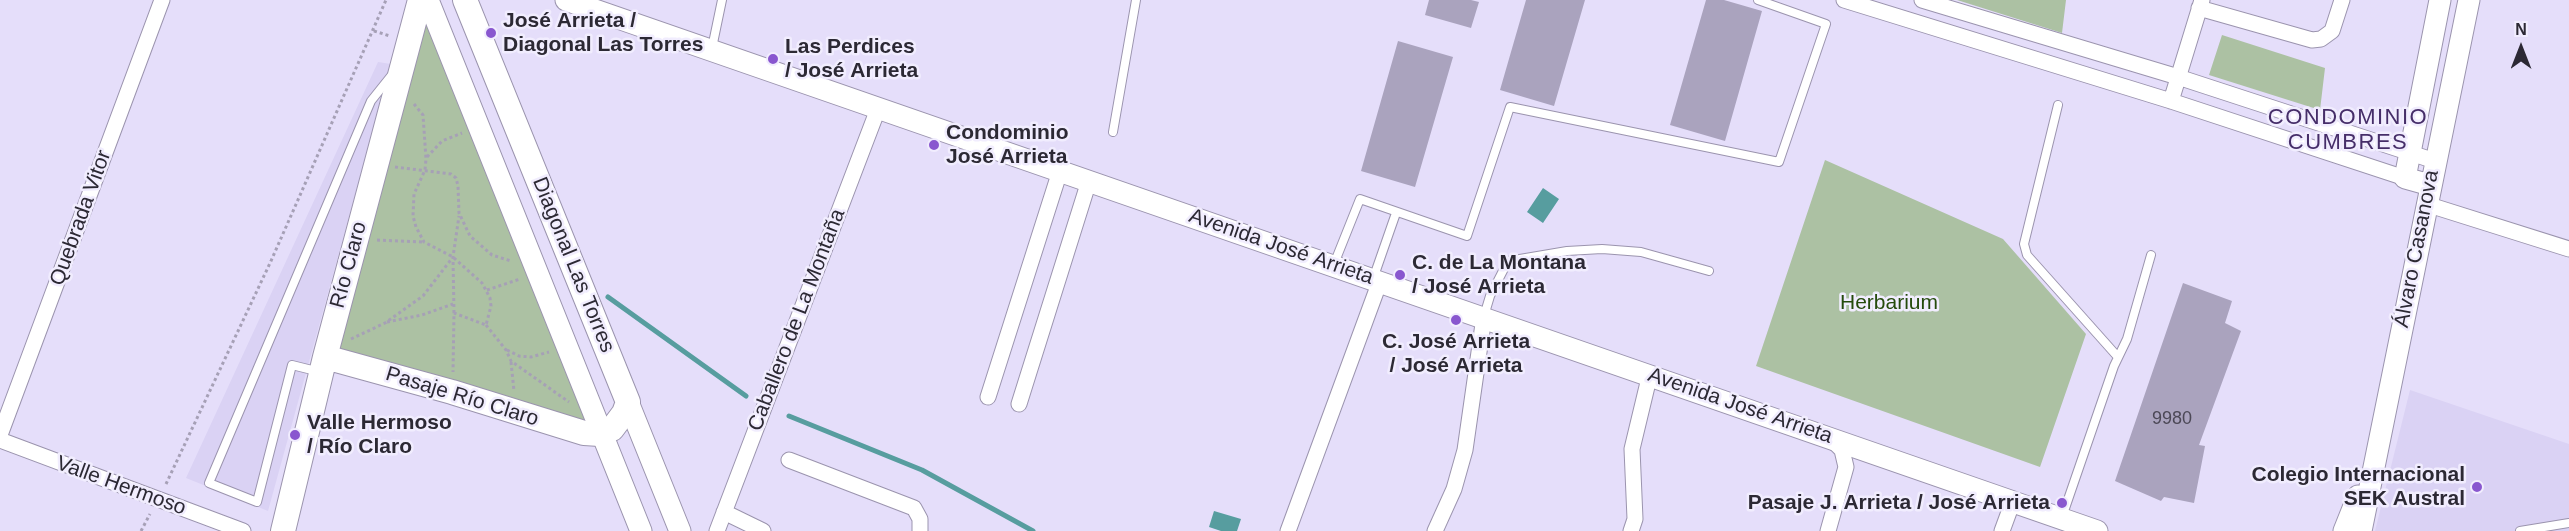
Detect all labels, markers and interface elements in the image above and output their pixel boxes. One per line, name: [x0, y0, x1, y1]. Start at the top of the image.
place label: José Arrieta / Diagonal Las Torres: [503, 8, 703, 58]
north arrow: [2491, 18, 2551, 78]
text: N: [2515, 21, 2527, 38]
marker: José Arrieta / Diagonal Las Torres: [484, 26, 498, 40]
place label: Las Perdices / José Arrieta: [785, 34, 918, 84]
marker: Las Perdices / José Arrieta: [766, 52, 780, 66]
district label: CONDOMINIO CUMBRES: [2268, 105, 2428, 156]
place label: Condominio José Arrieta: [946, 120, 1068, 170]
marker: Condominio José Arrieta: [927, 138, 941, 152]
street label: Quebrada Vitor: [45, 147, 117, 289]
street label: Álvaro Casanova: [2389, 168, 2445, 330]
street label: Diagonal Las Torres: [526, 174, 620, 356]
street label: Avenida José Arrieta: [1185, 204, 1377, 290]
street label: Caballero de La Montaña: [743, 205, 851, 435]
street label: Río Claro: [325, 219, 373, 311]
place label: C. de La Montana / José Arrieta: [1412, 250, 1586, 300]
marker: C. de La Montana / José Arrieta: [1393, 268, 1407, 282]
park label: Herbarium: [1840, 290, 1938, 316]
marker: C. José Arrieta / José Arrieta: [1449, 313, 1463, 327]
place label: C. José Arrieta / José Arrieta: [1382, 329, 1530, 379]
street label: Pasaje Río Claro: [382, 362, 542, 432]
street label: Avenida José Arrieta: [1644, 363, 1836, 449]
house number: 9980: [2152, 408, 2192, 430]
place label: Valle Hermoso / Río Claro: [307, 410, 452, 460]
marker: Valle Hermoso / Río Claro: [288, 428, 302, 442]
street label: Valle Hermoso: [53, 451, 189, 521]
place label: Colegio Internacional SEK Austral: [2251, 462, 2465, 512]
marker: Colegio Internacional SEK Austral: [2470, 480, 2484, 494]
place label: Pasaje J. Arrieta / José Arrieta: [1748, 490, 2050, 516]
marker: Pasaje J. Arrieta / José Arrieta: [2055, 496, 2069, 510]

